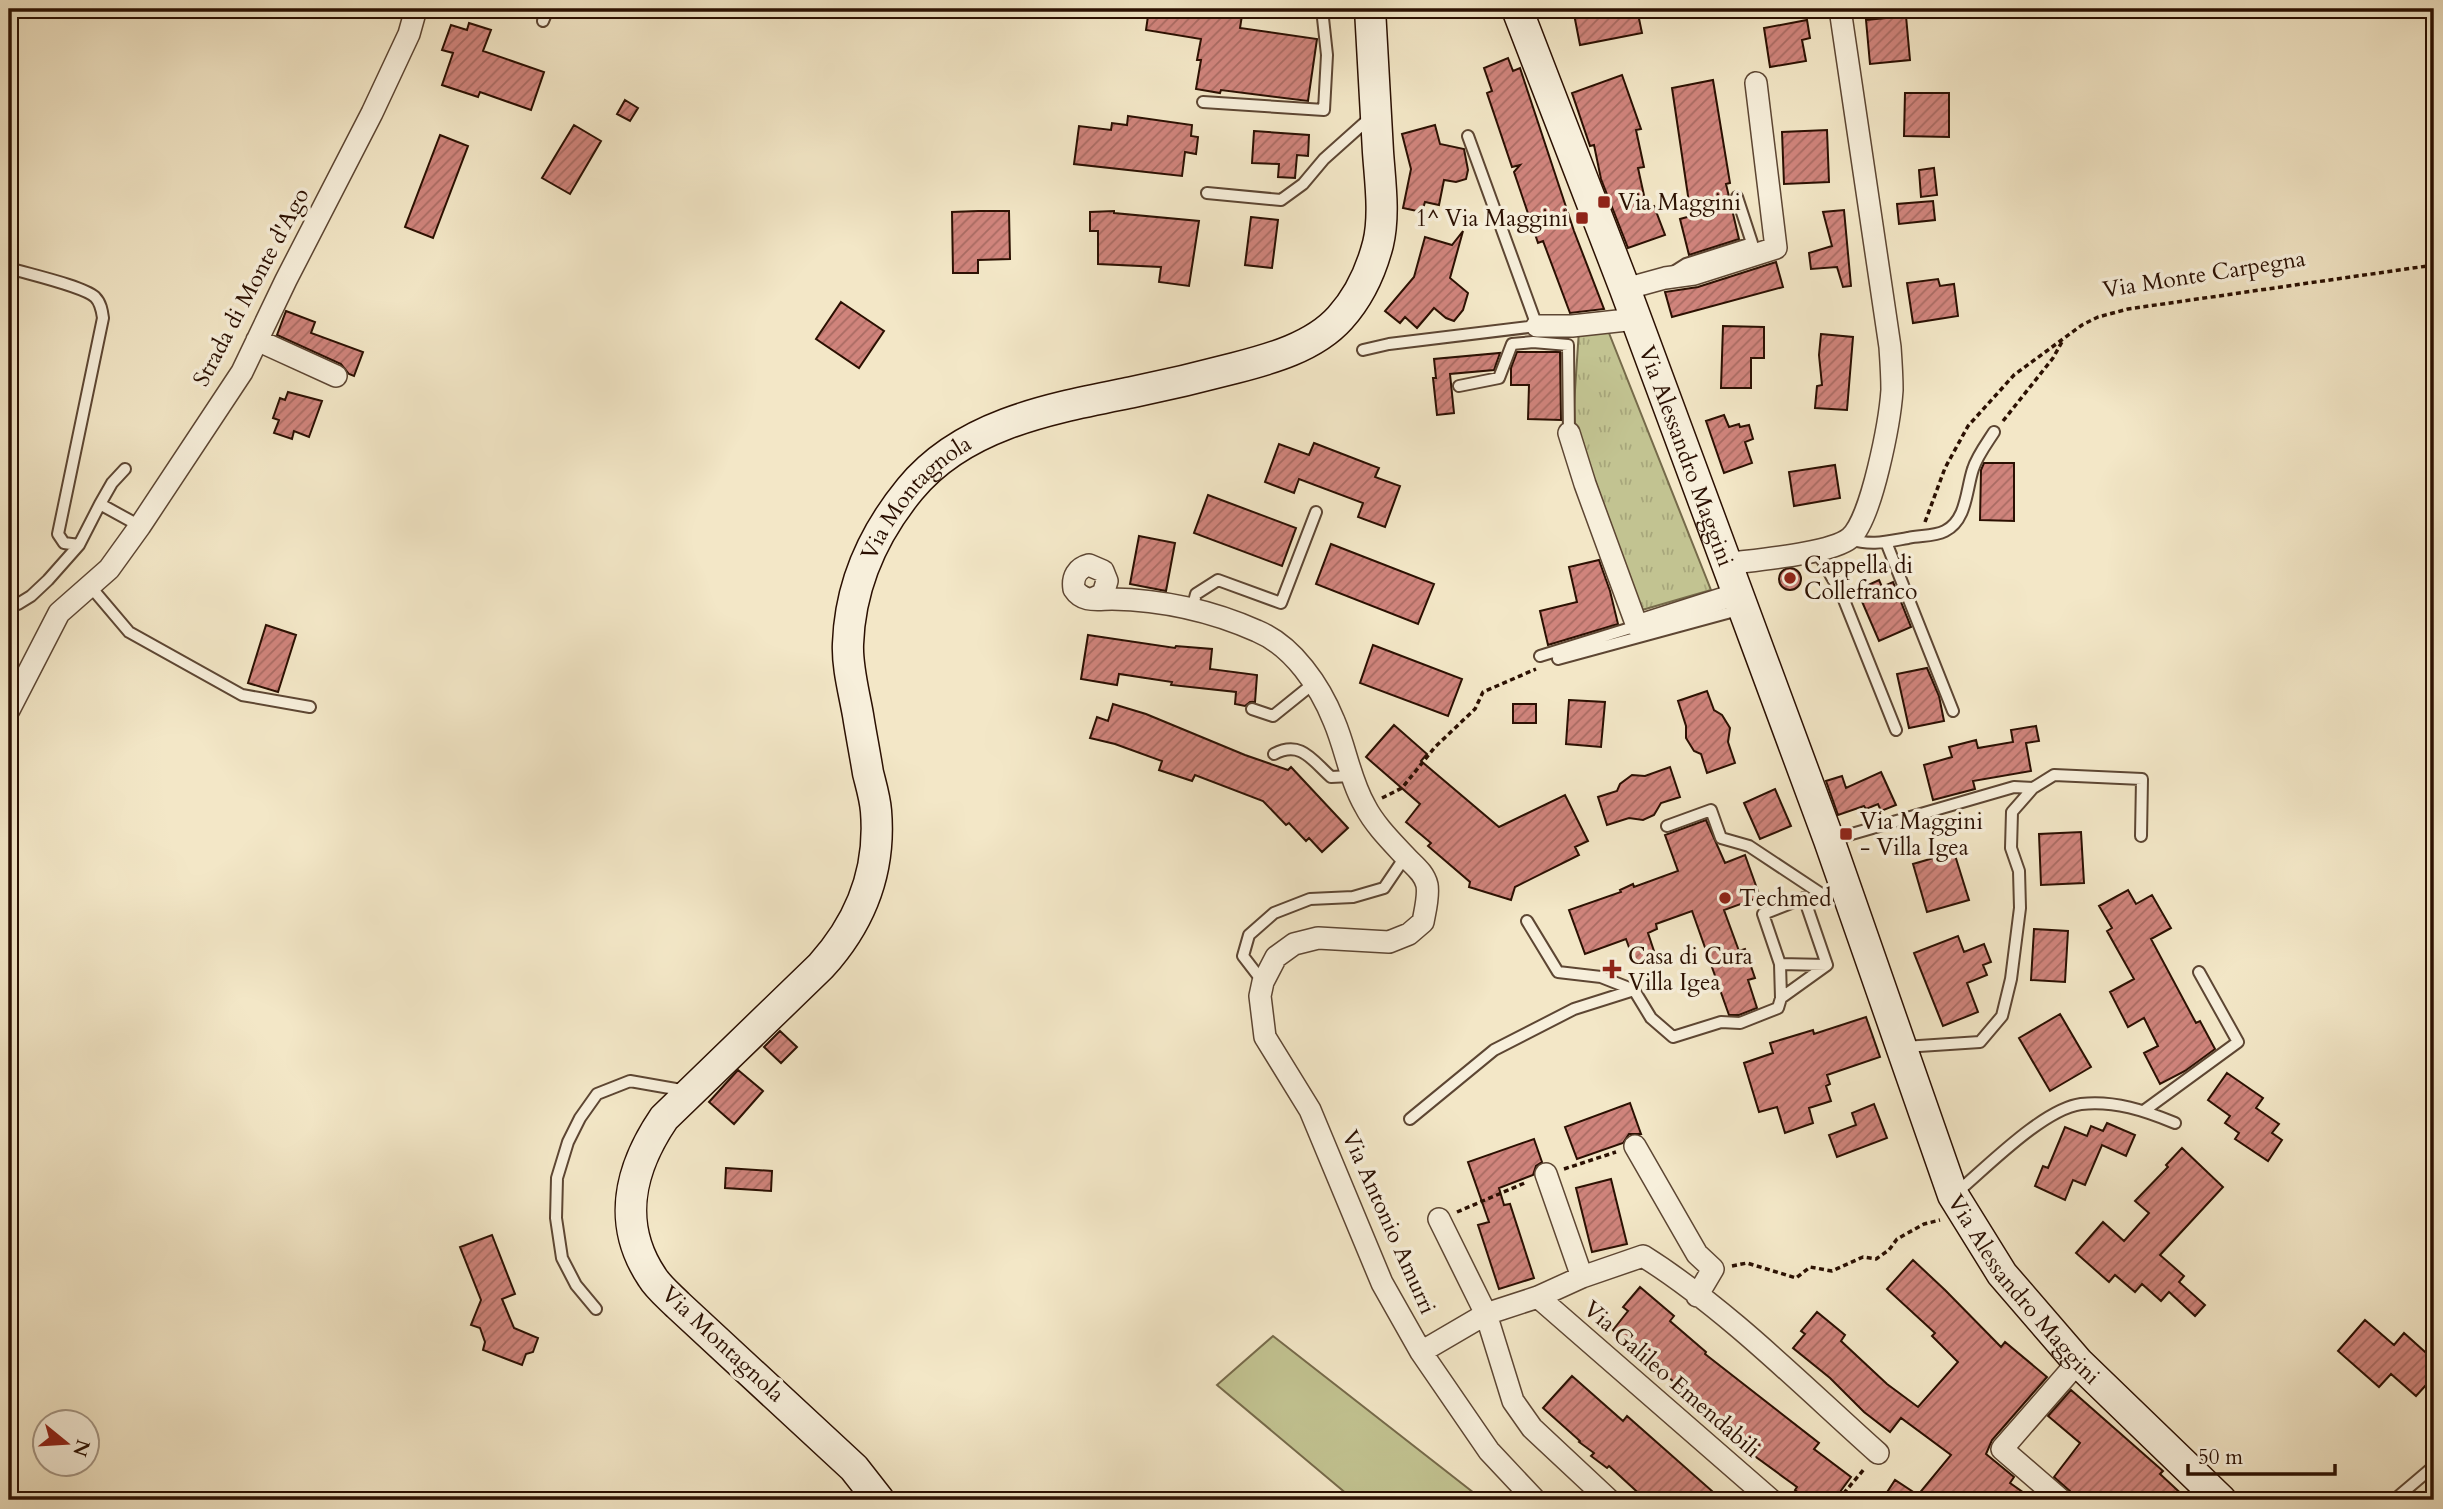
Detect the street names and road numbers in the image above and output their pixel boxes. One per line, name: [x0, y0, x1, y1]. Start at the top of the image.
street label: Strada di Monte d'Ago: [186, 182, 316, 392]
street label: Via Monte Carpegna: [2100, 243, 2308, 305]
street label: Via Alessandro Maggini: [1632, 341, 1742, 571]
street label: Via Montagnola: [853, 428, 977, 565]
street label: Via Antonio Amurri: [1334, 1125, 1444, 1319]
street label: Via Alessandro Maggini: [1941, 1188, 2107, 1391]
street label: Via Montagnola: [655, 1279, 791, 1409]
street label: Via Galileo Emendabili: [1577, 1293, 1767, 1465]

